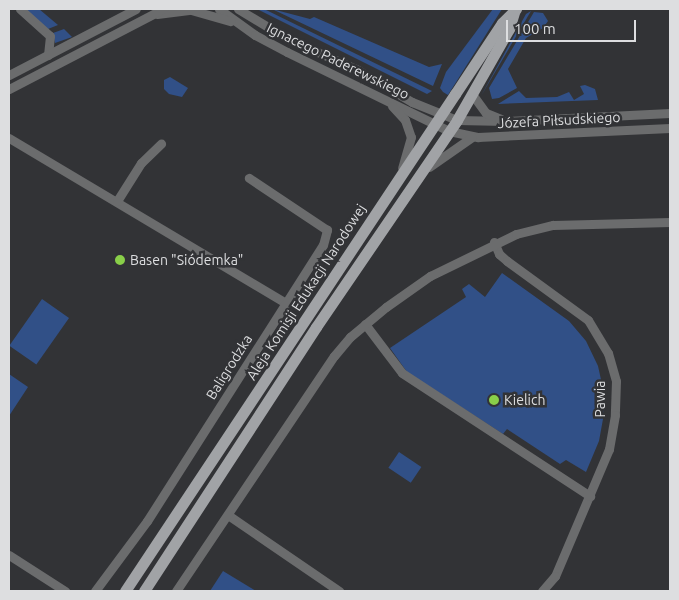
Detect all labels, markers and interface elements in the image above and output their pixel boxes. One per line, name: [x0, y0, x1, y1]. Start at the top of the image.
scale bar: [509, 10, 639, 42]
street label: Ignacego Paderewskiego: [264, 19, 412, 103]
text: 100 m: [514, 20, 556, 37]
street label: Józefa Piłsudskiego: [497, 108, 621, 132]
street label: Aleja Komisji Edukacji Narodowej: [243, 201, 369, 383]
place label: Basen "Siódemka": [130, 252, 243, 268]
marker: Basen "Siódemka": [114, 254, 126, 266]
street label: Baligrodzka: [202, 331, 256, 403]
street label: Pawia: [592, 381, 608, 417]
place label: Kielich: [504, 392, 546, 408]
marker: Kielich: [488, 394, 500, 406]

